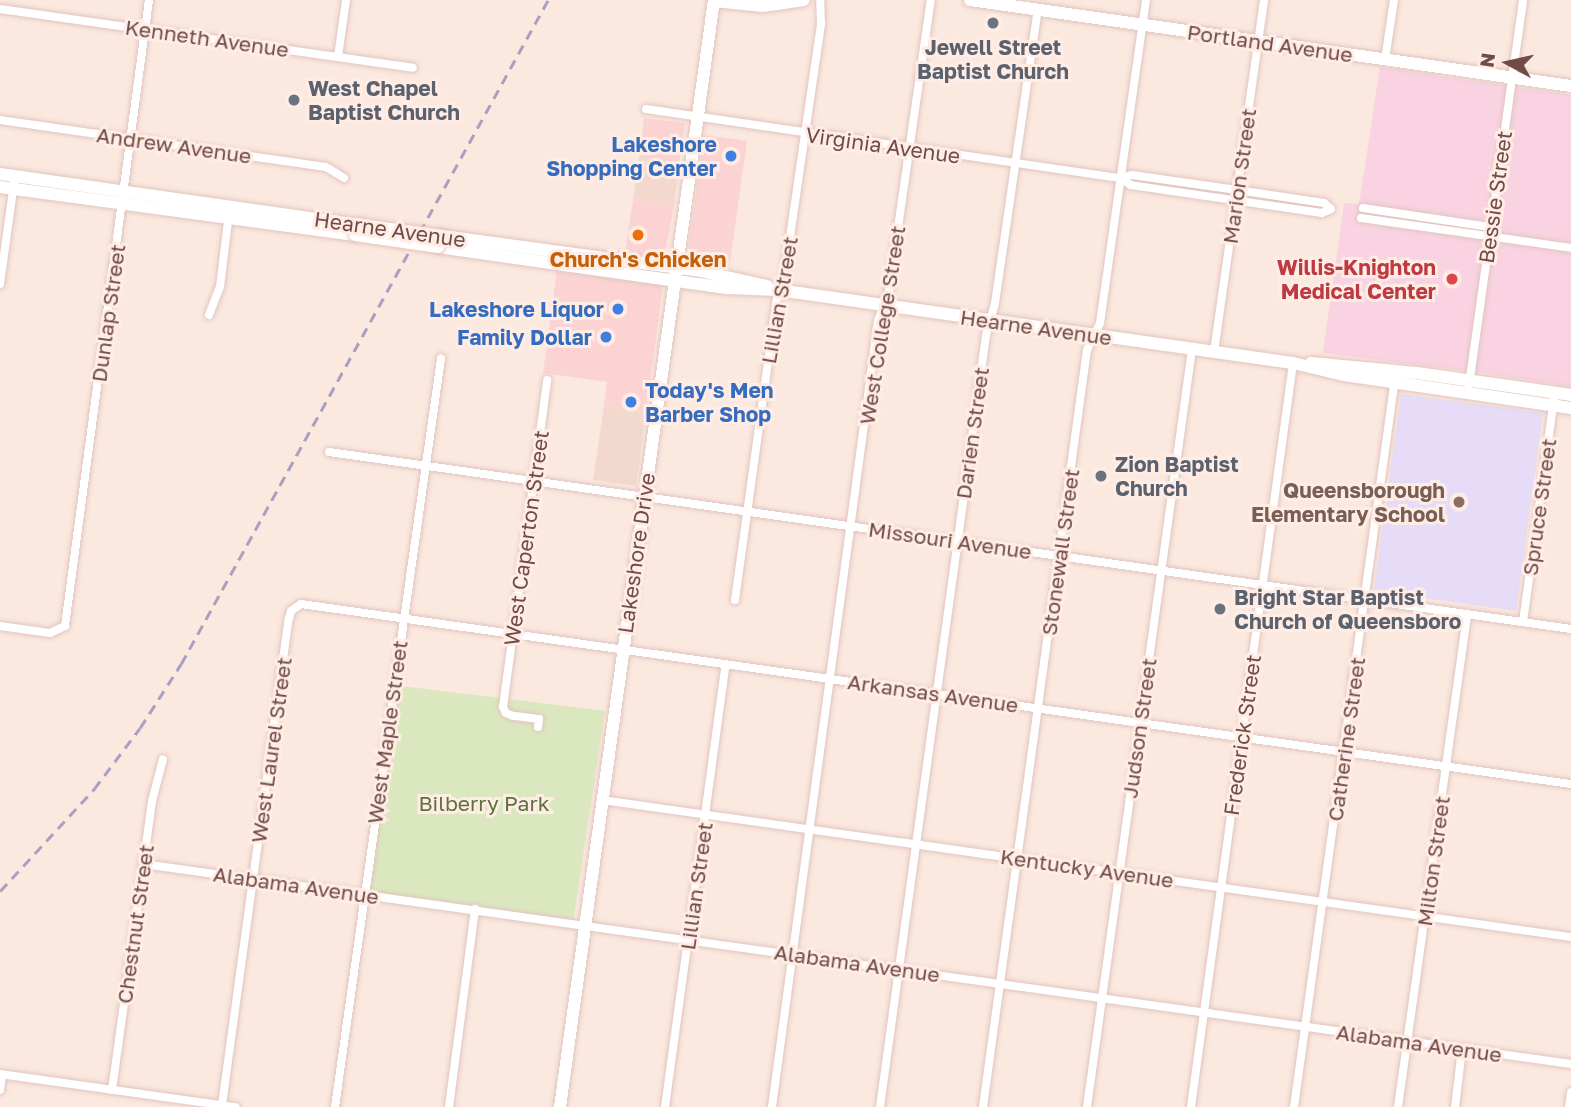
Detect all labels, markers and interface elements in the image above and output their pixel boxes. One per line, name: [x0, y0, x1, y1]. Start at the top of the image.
street label: Kenneth Avenue: [124, 14, 290, 62]
marker: Jewell Street Baptist Church: [985, 15, 1001, 31]
street label: Portland Avenue: [1186, 19, 1354, 67]
north arrow: [1473, 28, 1543, 98]
place label: Jewell Street Baptist Church: [917, 34, 1069, 84]
text: N: [1474, 51, 1499, 69]
place label: West Chapel Baptist Church: [308, 75, 460, 125]
marker: West Chapel Baptist Church: [286, 92, 302, 108]
street label: Marion Street: [1217, 107, 1261, 245]
street label: Andrew Avenue: [95, 122, 253, 168]
street label: Virginia Avenue: [804, 122, 962, 168]
street label: Bessie Street: [1473, 129, 1517, 265]
place label: Lakeshore Shopping Center: [546, 131, 717, 181]
marker: Lakeshore Shopping Center: [723, 148, 739, 164]
street label: Hearne Avenue: [313, 206, 467, 252]
street label: West College Street: [854, 224, 910, 426]
marker: Church's Chicken: [630, 227, 646, 243]
street label: Lillian Street: [755, 234, 803, 366]
street label: Dunlap Street: [86, 242, 130, 384]
place label: Church's Chicken: [550, 246, 726, 272]
place label: Willis-Knighton Medical Center: [1277, 254, 1436, 304]
marker: Willis-Knighton Medical Center: [1442, 269, 1462, 289]
place label: Lakeshore Liquor: [429, 296, 604, 322]
marker: Lakeshore Liquor: [610, 301, 626, 317]
street label: Hearne Avenue: [959, 304, 1113, 350]
place label: Family Dollar: [457, 324, 592, 350]
marker: Family Dollar: [598, 329, 614, 345]
street label: Darien Street: [950, 365, 994, 501]
place label: Today's Men Barber Shop: [645, 377, 773, 427]
marker: Today's Men Barber Shop: [623, 394, 639, 410]
street label: West Caperton Street: [498, 429, 554, 647]
street label: Spruce Street: [1517, 437, 1561, 577]
place label: Zion Baptist Church: [1115, 451, 1239, 501]
street label: Stonewall Street: [1036, 467, 1084, 637]
marker: Zion Baptist Church: [1093, 468, 1109, 484]
street label: Lakeshore Drive: [612, 471, 660, 635]
place label: Queensborough Elementary School: [1251, 477, 1445, 527]
marker: Queensborough Elementary School: [1451, 494, 1467, 510]
street label: Missouri Avenue: [867, 516, 1033, 564]
place label: Bright Star Baptist Church of Queensboro: [1234, 584, 1461, 634]
marker: Bright Star Baptist Church of Queensboro: [1212, 601, 1228, 617]
street label: West Maple Street: [362, 639, 412, 825]
street label: Frederick Street: [1218, 653, 1266, 817]
street label: West Laurel Street: [245, 655, 297, 845]
street label: Catherine Street: [1322, 655, 1370, 823]
street label: Judson Street: [1117, 656, 1161, 800]
street label: Arkansas Avenue: [846, 669, 1020, 717]
park label: Bilberry Park: [419, 790, 549, 816]
street label: Milton Street: [1411, 794, 1455, 928]
street label: Lillian Street: [675, 820, 717, 952]
street label: Chestnut Street: [111, 843, 159, 1005]
street label: Kentucky Avenue: [999, 843, 1175, 893]
street label: Alabama Avenue: [212, 861, 380, 909]
street label: Alabama Avenue: [773, 939, 941, 987]
street label: Alabama Avenue: [1335, 1019, 1503, 1067]

